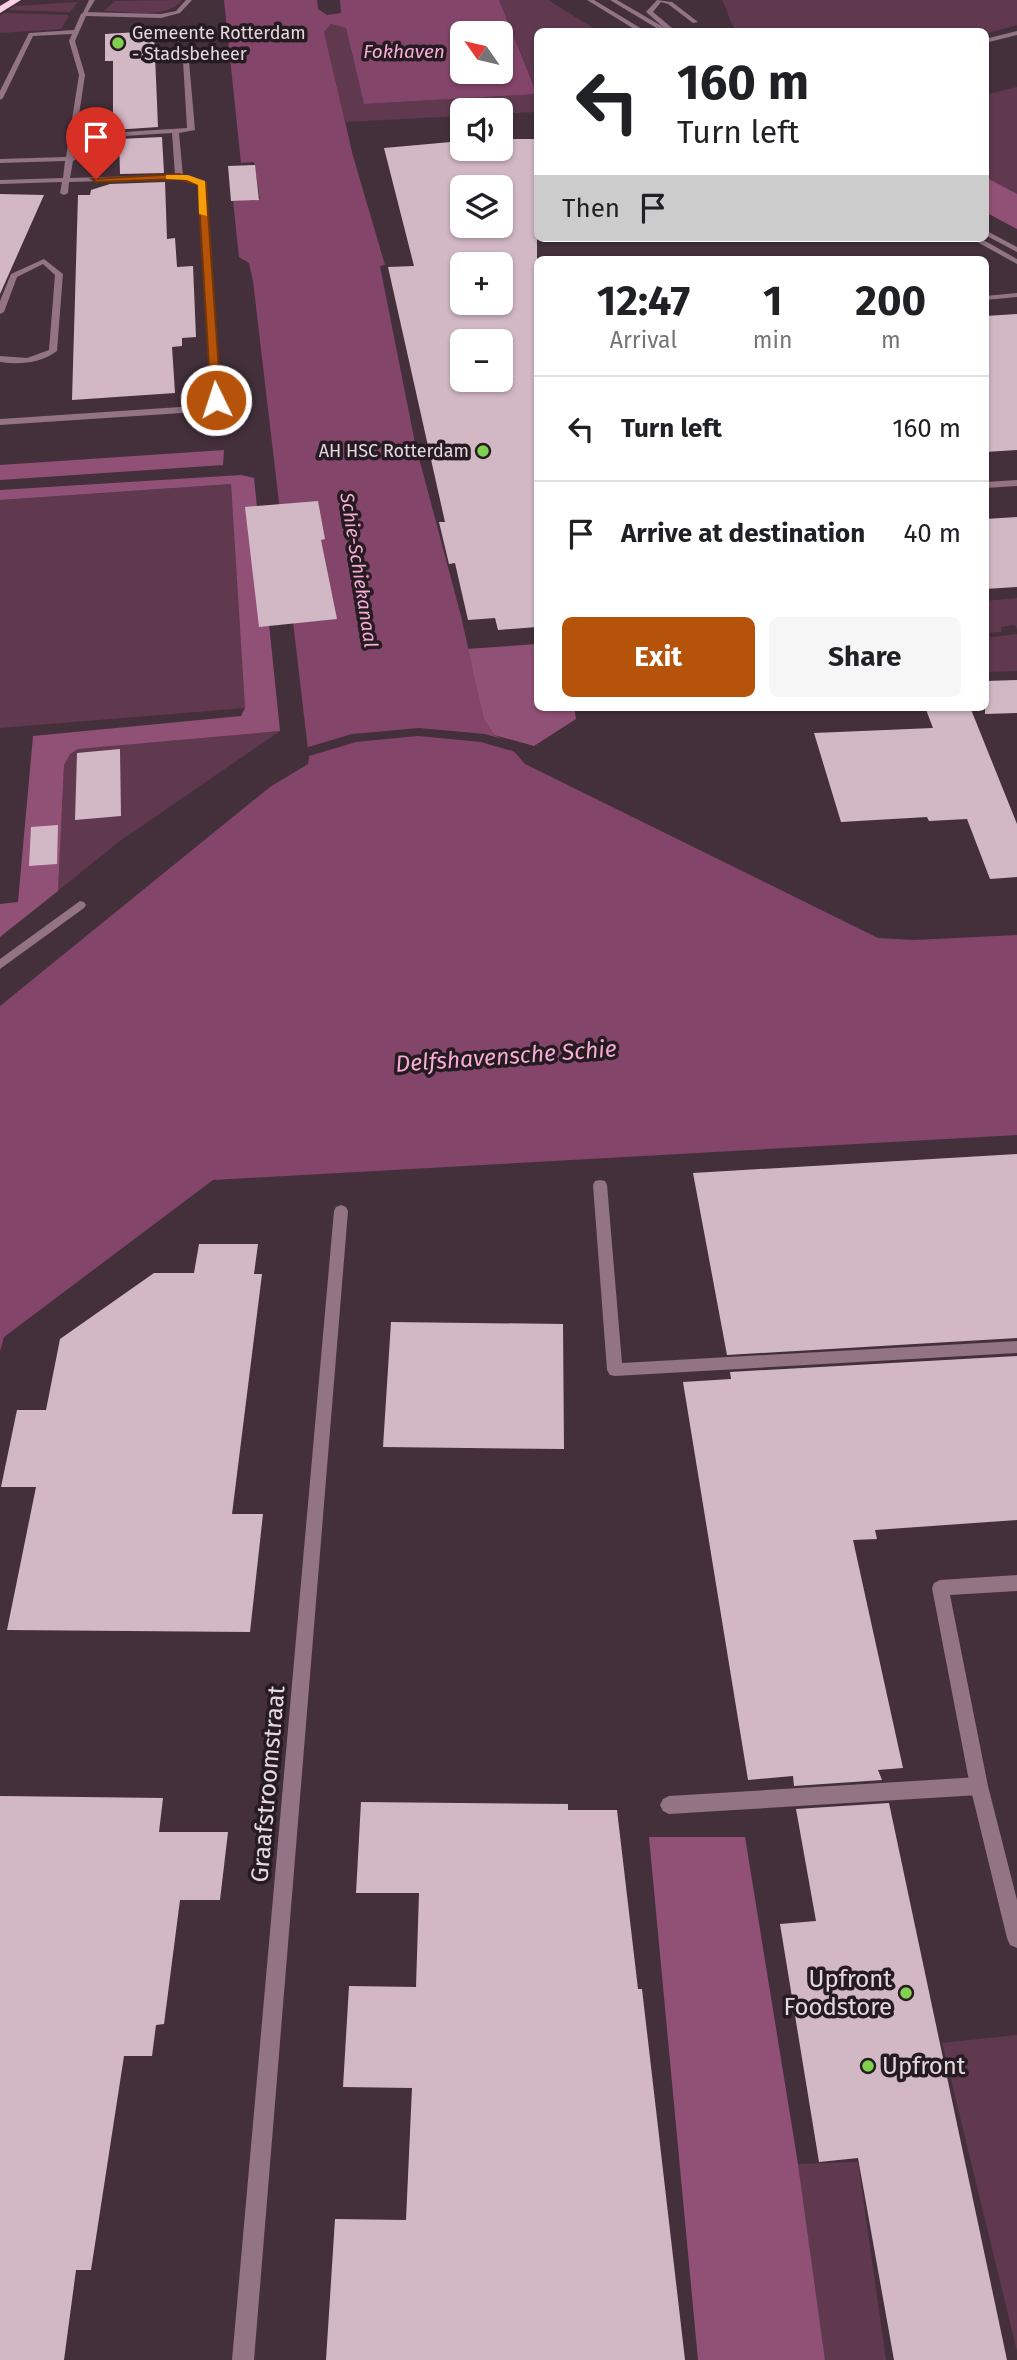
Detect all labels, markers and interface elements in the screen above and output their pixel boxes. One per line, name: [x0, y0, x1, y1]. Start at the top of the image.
north arrow: [450, 21, 513, 84]
map controls: [450, 21, 513, 392]
place label: Gemeente Rotterdam - Stadsbeheer: [132, 22, 306, 65]
marker: Gemeente Rotterdam - Stadsbeheer: [110, 35, 126, 51]
water label: Fokhaven: [363, 40, 445, 63]
text: 160 m: [677, 53, 809, 112]
icon: left: [562, 56, 653, 147]
button: sound: [450, 98, 513, 161]
pin: [66, 107, 126, 179]
text: Turn left: [677, 113, 799, 151]
icon: arrive: [77, 118, 115, 156]
button: layers: [450, 175, 513, 238]
icon: arrive: [634, 189, 672, 227]
text: Then: [562, 193, 620, 224]
button: +: [450, 252, 513, 315]
text: 12:47: [597, 276, 690, 326]
text: 1: [763, 276, 782, 326]
text: 200: [855, 276, 926, 326]
text: Arrival: [610, 326, 677, 354]
text: min: [753, 326, 793, 354]
text: m: [881, 326, 901, 354]
button: −: [450, 329, 513, 392]
position arrow: [179, 363, 253, 437]
icon: left: [562, 410, 600, 448]
text: Turn left: [621, 413, 722, 444]
text: 160 m: [892, 413, 961, 444]
place label: AH HSC Rotterdam: [319, 440, 469, 462]
marker: AH HSC Rotterdam: [475, 443, 491, 459]
water label: Schie-Schiekanaal: [335, 490, 383, 649]
icon: arrive: [562, 515, 600, 553]
text: Arrive at destination: [621, 518, 865, 549]
text: 40 m: [903, 518, 961, 549]
button: Exit: [562, 617, 755, 697]
button: Share: [769, 617, 961, 697]
water label: Delfshavensche Schie: [395, 1034, 618, 1078]
street label: Graafstroomstraat: [245, 1684, 291, 1884]
place label: Upfront Foodstore: [784, 1965, 892, 2021]
marker: Upfront Foodstore: [898, 1985, 914, 2001]
place label: Upfront: [882, 2052, 966, 2080]
marker: Upfront: [860, 2058, 876, 2074]

